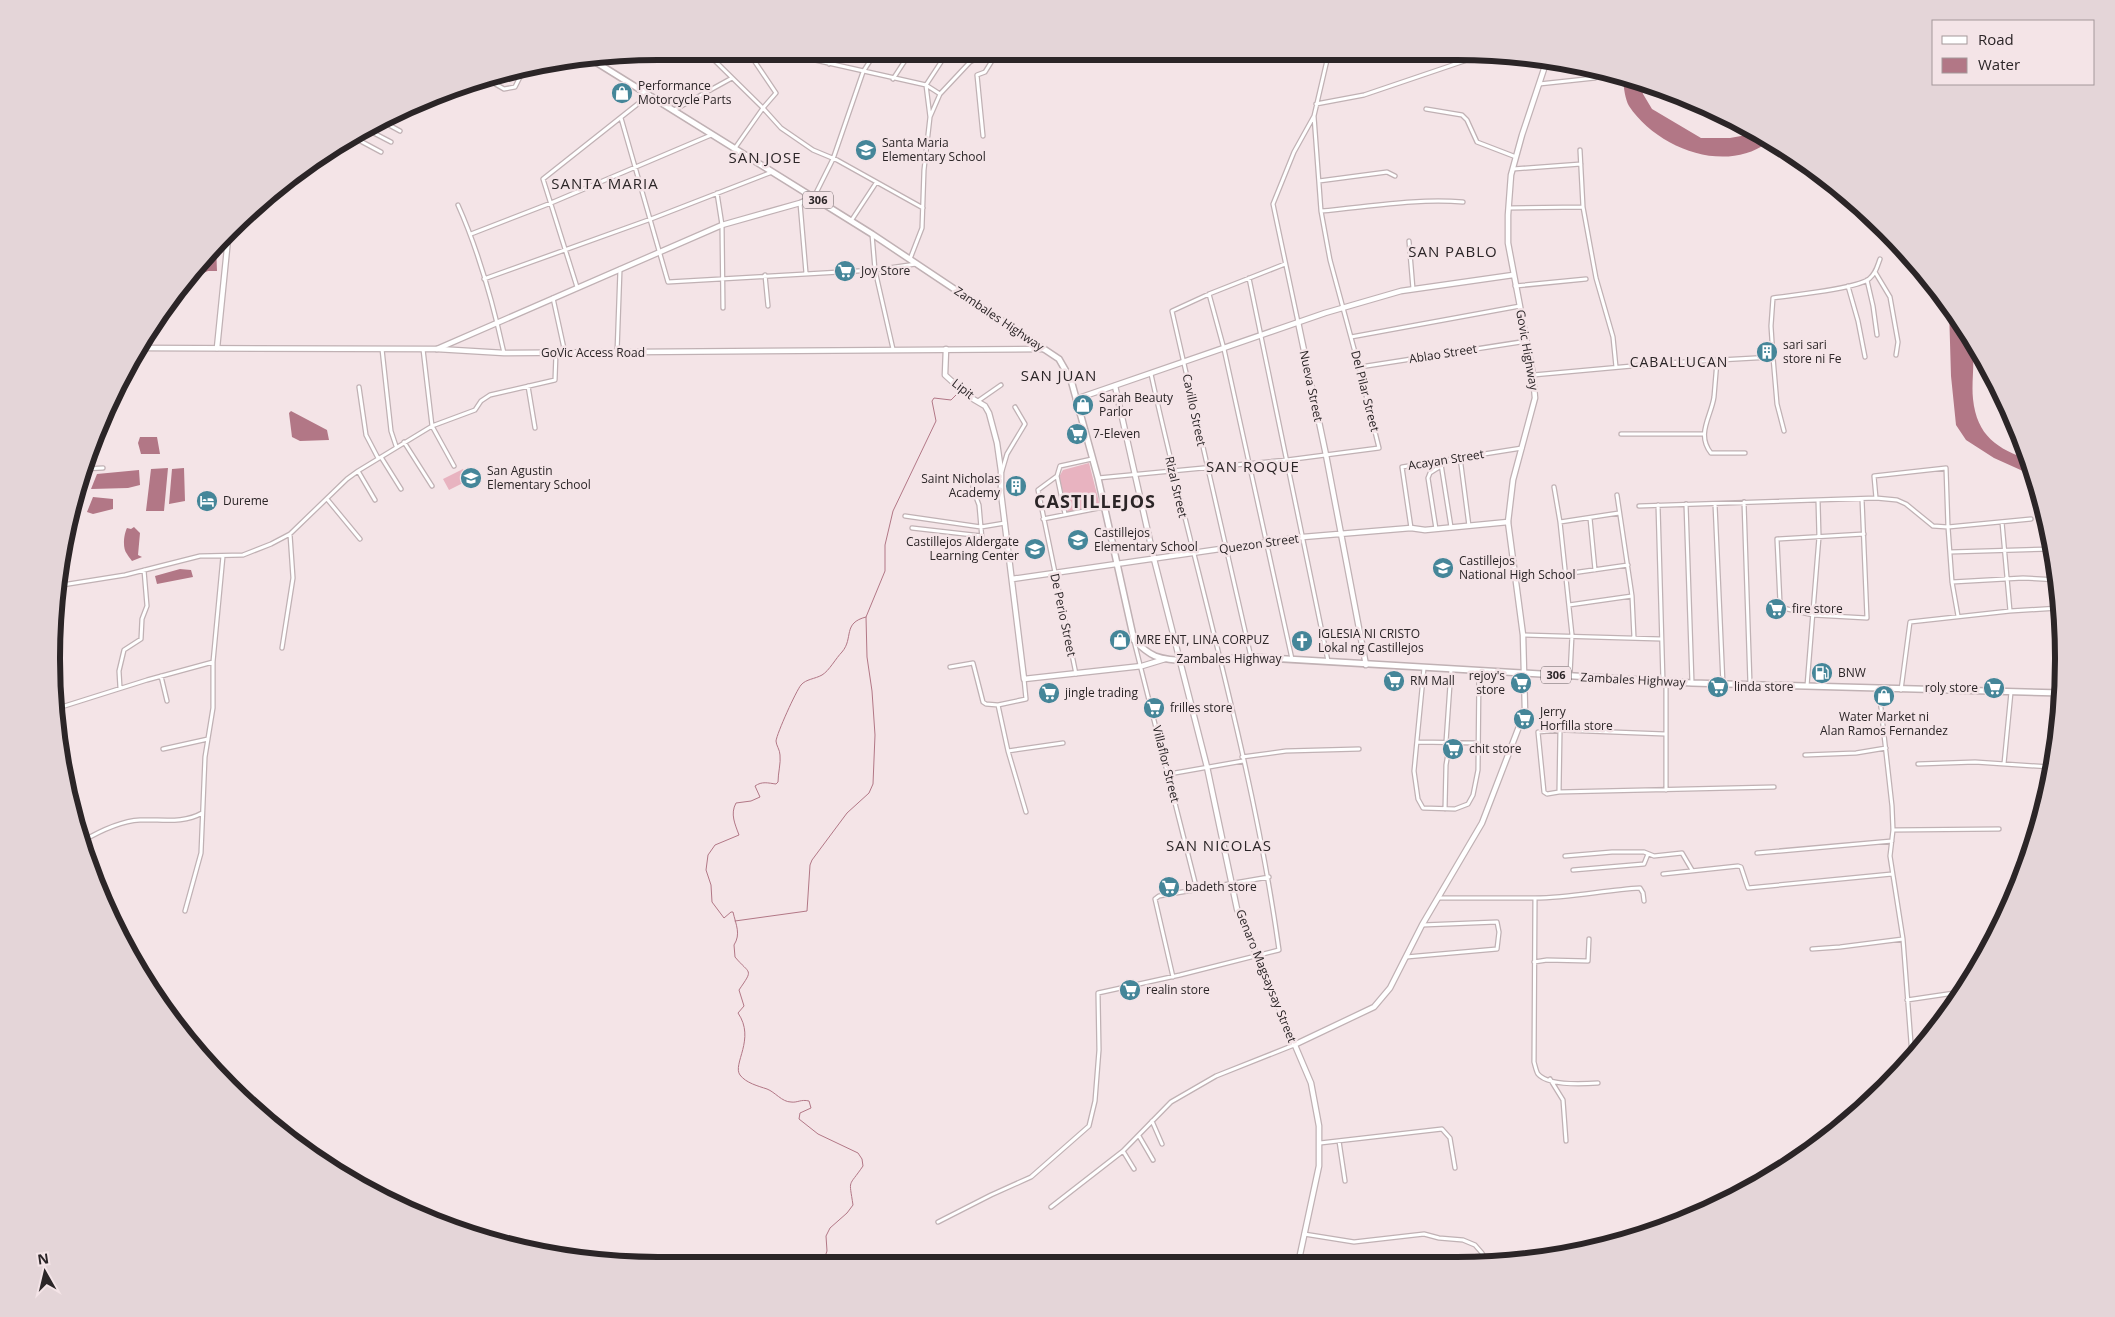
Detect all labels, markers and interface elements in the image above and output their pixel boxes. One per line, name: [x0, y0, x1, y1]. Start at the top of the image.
legend: [1932, 20, 2095, 85]
text: Road: [1978, 29, 2014, 49]
text: Water: [1978, 54, 2020, 74]
place label: Performance Motorcycle Parts: [638, 77, 732, 108]
shop icon: Performance Motorcycle Parts: [610, 81, 634, 105]
place label: Santa Maria Elementary School: [882, 134, 986, 165]
school or university icon: Santa Maria Elementary School: [854, 138, 878, 162]
district label: SAN JOSE: [728, 147, 802, 167]
district label: SANTA MARIA: [551, 173, 659, 193]
road number: 306: [803, 192, 833, 208]
district label: SAN PABLO: [1408, 241, 1498, 261]
supermarket icon: Joy Store: [833, 259, 857, 283]
place label: Joy Store: [860, 262, 911, 279]
street label: Zambales Highway: [951, 282, 1048, 356]
street label: Govic Highway: [1512, 308, 1543, 393]
place label: sari sari store ni Fe: [1783, 336, 1842, 367]
street label: Ablao Street: [1408, 340, 1478, 367]
building icon: sari sari store ni Fe: [1755, 340, 1779, 364]
street label: GoVic Access Road: [541, 344, 645, 361]
street label: Nueva Street: [1296, 349, 1327, 423]
street label: Del Pilar Street: [1347, 349, 1384, 433]
district label: CABALLUCAN: [1630, 352, 1728, 371]
district label: SAN JUAN: [1021, 365, 1097, 385]
street label: Cavillo Street: [1179, 372, 1210, 447]
street label: Lipit: [949, 375, 978, 403]
place label: Sarah Beauty Parlor: [1099, 389, 1174, 420]
shop icon: Sarah Beauty Parlor: [1071, 393, 1095, 417]
supermarket icon: 7-Eleven: [1065, 422, 1089, 446]
place label: 7-Eleven: [1093, 425, 1140, 442]
street label: Acayan Street: [1407, 445, 1485, 474]
street label: Rizal Street: [1161, 455, 1192, 519]
district label: SAN ROQUE: [1206, 456, 1300, 476]
place label: San Agustin Elementary School: [487, 462, 591, 493]
school or university icon: San Agustin Elementary School: [459, 466, 483, 490]
place label: Saint Nicholas Academy: [921, 470, 1001, 501]
building icon: Saint Nicholas Academy: [1004, 474, 1028, 498]
hotel icon: Dureme: [195, 489, 219, 513]
district label: CASTILLEJOS: [1034, 489, 1156, 513]
place label: Dureme: [223, 492, 269, 509]
place label: Castillejos Elementary School: [1094, 524, 1198, 555]
school or university icon: Castillejos Elementary School: [1066, 528, 1090, 552]
street label: Quezon Street: [1218, 530, 1300, 558]
place label: Castillejos Aldergate Learning Center: [906, 533, 1019, 564]
school or university icon: Castillejos Aldergate Learning Center: [1023, 537, 1047, 561]
place label: Castillejos National High School: [1459, 552, 1575, 583]
school or university icon: Castillejos National High School: [1431, 556, 1455, 580]
street label: De Perio Street: [1046, 572, 1081, 658]
supermarket icon: fire store: [1764, 597, 1788, 621]
place label: fire store: [1792, 600, 1843, 617]
place label: IGLESIA NI CRISTO Lokal ng Castillejos: [1318, 625, 1424, 656]
shop icon: MRE ENT, LINA CORPUZ: [1108, 628, 1132, 652]
church icon: IGLESIA NI CRISTO Lokal ng Castillejos: [1290, 629, 1314, 653]
place label: MRE ENT, LINA CORPUZ: [1136, 631, 1269, 648]
street label: Zambales Highway: [1177, 650, 1282, 667]
fuel station icon: BNW: [1810, 661, 1834, 685]
place label: BNW: [1838, 664, 1866, 681]
road number: 306: [1541, 666, 1571, 684]
place label: rejoy's store: [1469, 667, 1505, 698]
street label: Zambales Highway: [1580, 668, 1687, 691]
supermarket icon: RM Mall: [1382, 669, 1406, 693]
supermarket icon: rejoy's store: [1509, 671, 1533, 695]
place label: RM Mall: [1410, 672, 1455, 689]
supermarket icon: linda store: [1706, 675, 1730, 699]
supermarket icon: roly store: [1982, 676, 2006, 700]
place label: linda store: [1734, 678, 1794, 695]
place label: roly store: [1925, 679, 1978, 696]
supermarket icon: jingle trading: [1037, 681, 1061, 705]
place label: jingle trading: [1064, 684, 1138, 701]
shop icon: Water Market ni Alan Ramos Fernandez: [1872, 684, 1896, 708]
supermarket icon: frilles store: [1142, 696, 1166, 720]
place label: frilles store: [1170, 699, 1233, 716]
place label: Jerry Horfilla store: [1539, 703, 1613, 734]
supermarket icon: Jerry Horfilla store: [1512, 707, 1536, 731]
place label: Water Market ni Alan Ramos Fernandez: [1820, 708, 1948, 739]
street label: Villaflor Street: [1149, 724, 1184, 804]
supermarket icon: chit store: [1441, 737, 1465, 761]
place label: chit store: [1469, 740, 1522, 757]
district label: SAN NICOLAS: [1166, 835, 1272, 855]
supermarket icon: badeth store: [1157, 875, 1181, 899]
place label: badeth store: [1185, 878, 1257, 895]
street label: Genaro Magsaysay Street: [1232, 907, 1301, 1045]
supermarket icon: realin store: [1118, 978, 1142, 1002]
place label: realin store: [1146, 981, 1210, 998]
north arrow: [20, 1247, 70, 1297]
text: N: [36, 1248, 50, 1269]

